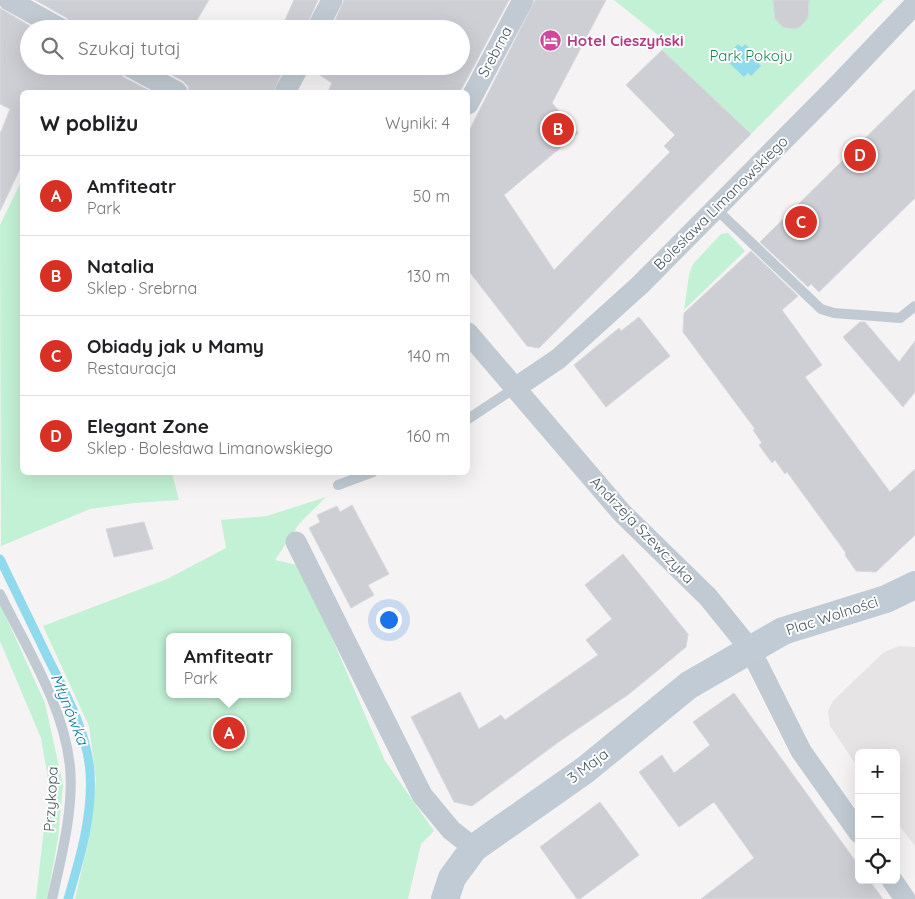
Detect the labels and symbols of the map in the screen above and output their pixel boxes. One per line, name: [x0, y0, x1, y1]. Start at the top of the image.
street label: Srebrna: [473, 23, 516, 80]
hotel icon: Hotel Cieszyński: [539, 29, 563, 53]
place label: Hotel Cieszyński: [567, 31, 684, 50]
park label: Park Pokoju: [709, 46, 793, 65]
pin: B: [542, 110, 574, 148]
street label: Bolesława Limanowskiego: [649, 131, 792, 274]
pin: D: [844, 136, 876, 174]
pin: C: [785, 203, 817, 241]
street label: Andrzeja Szewczyka: [586, 472, 698, 587]
street label: Plac Wolności: [783, 592, 880, 639]
your location: [376, 607, 402, 633]
water label: Młynówka: [47, 670, 94, 749]
pin: A: [213, 714, 245, 752]
street label: 3 Maja: [563, 744, 612, 787]
street label: Przykopa: [39, 766, 62, 832]

